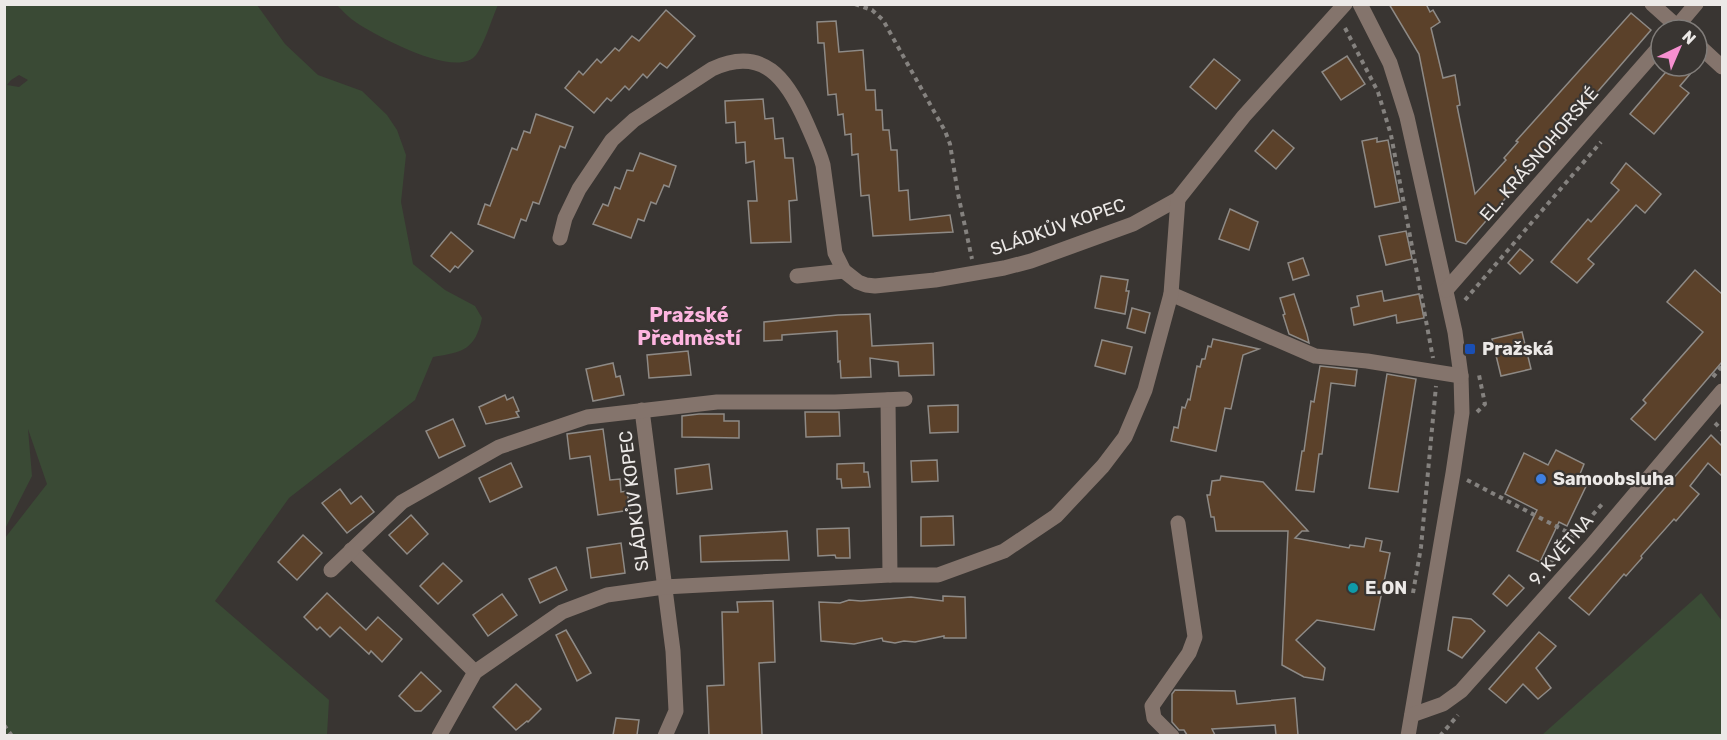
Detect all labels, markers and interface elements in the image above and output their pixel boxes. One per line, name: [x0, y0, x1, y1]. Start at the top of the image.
north arrow: [1649, 18, 1709, 78]
text: N: [1678, 27, 1700, 48]
street label: EL. KRÁSNOHORSKÉ: [1475, 83, 1603, 225]
street label: SLÁDKŮV KOPEC: [987, 194, 1129, 260]
district label: Pražské Předměstí: [637, 303, 742, 350]
place label: Pražská: [1482, 338, 1554, 360]
marker: Pražská: [1463, 342, 1477, 356]
street label: SLÁDKŮV KOPEC: [614, 429, 654, 573]
place label: Samoobsluha: [1553, 468, 1674, 490]
marker: Samoobsluha: [1534, 472, 1548, 486]
street label: 9. KVĚTNA: [1524, 510, 1598, 590]
place label: E.ON: [1365, 577, 1407, 599]
marker: E.ON: [1346, 581, 1360, 595]

